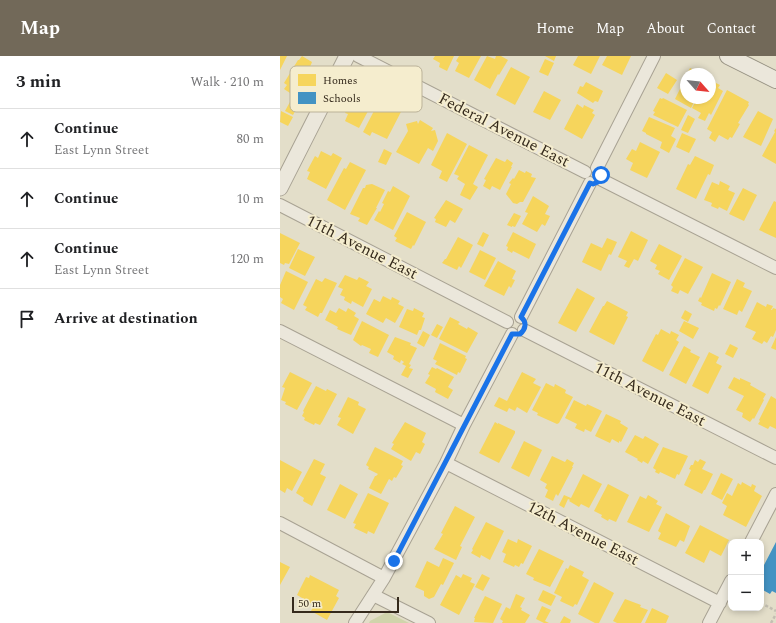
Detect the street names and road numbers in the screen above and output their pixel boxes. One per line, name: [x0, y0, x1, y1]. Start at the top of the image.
street label: Federal Avenue East: [434, 87, 574, 174]
street label: 11th Avenue East: [302, 209, 422, 286]
street label: 11th Avenue East: [590, 356, 710, 433]
street label: 12th Avenue East: [523, 495, 643, 572]

